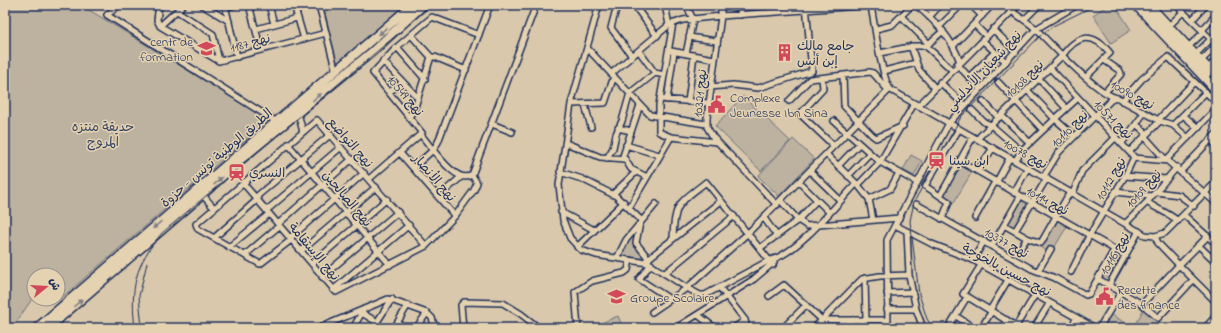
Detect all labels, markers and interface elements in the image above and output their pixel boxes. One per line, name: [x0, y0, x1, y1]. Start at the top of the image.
one-way arrow: [378, 26, 388, 36]
street label: نهج شعبان الأندلسي: [942, 27, 1027, 116]
street label: نهج 1187: [228, 29, 273, 58]
place label: centr de formation: [140, 33, 193, 67]
place label: جامع مالك إبن أنس: [797, 37, 854, 71]
school or university icon: centr de formation: [196, 38, 216, 58]
building icon: جامع مالك إبن أنس: [774, 42, 794, 62]
street label: نهج 10108: [1002, 56, 1049, 102]
street label: نهج 10321: [689, 68, 712, 118]
street label: نهج 10549: [382, 71, 428, 121]
street label: نهج 10090: [1107, 75, 1158, 115]
place label: Complexe Jeunesse Ibn Sina: [730, 89, 828, 123]
one-way arrow: [312, 92, 323, 101]
public building icon: Complexe Jeunesse Ibn Sina: [707, 94, 727, 114]
street label: نهج 10571: [1089, 96, 1137, 144]
street label: الطريق الوطنية تونس - حزوة: [157, 104, 277, 212]
street label: نهج 10110: [1047, 106, 1093, 152]
street label: نهج التواضع: [323, 114, 377, 172]
park label: حديقة منتزه المروج: [72, 118, 134, 152]
street label: نهج 10078: [1000, 134, 1051, 174]
street label: نهج الأنصار: [407, 149, 460, 206]
station icon: ابن سينا: [926, 150, 946, 170]
place label: ابن سينا: [949, 152, 989, 171]
street label: نهج 10112: [1091, 154, 1131, 204]
station icon: النسري: [226, 162, 246, 182]
place label: النسري: [249, 164, 285, 183]
street label: نهج الصالحين: [317, 166, 376, 231]
street label: نهج 10109: [1122, 166, 1167, 212]
one-way arrow: [213, 176, 223, 185]
street label: نهج 10114: [1023, 182, 1072, 221]
street label: نهج الإستقامة: [284, 219, 344, 285]
one-way arrow: [152, 220, 162, 230]
street label: نهج 10377: [981, 223, 1032, 264]
street label: نهج 10116: [1095, 229, 1135, 279]
street label: نهج حسين بالخوجة: [958, 239, 1054, 302]
north arrow: [26, 267, 66, 307]
text: ش: [45, 276, 64, 292]
place label: Recette des finance: [1117, 281, 1180, 315]
public building icon: Recette des finance: [1094, 286, 1114, 306]
school or university icon: Groupe Scolaire: [607, 287, 627, 307]
place label: Groupe Scolaire: [630, 289, 715, 308]
one-way arrow: [73, 299, 83, 307]

